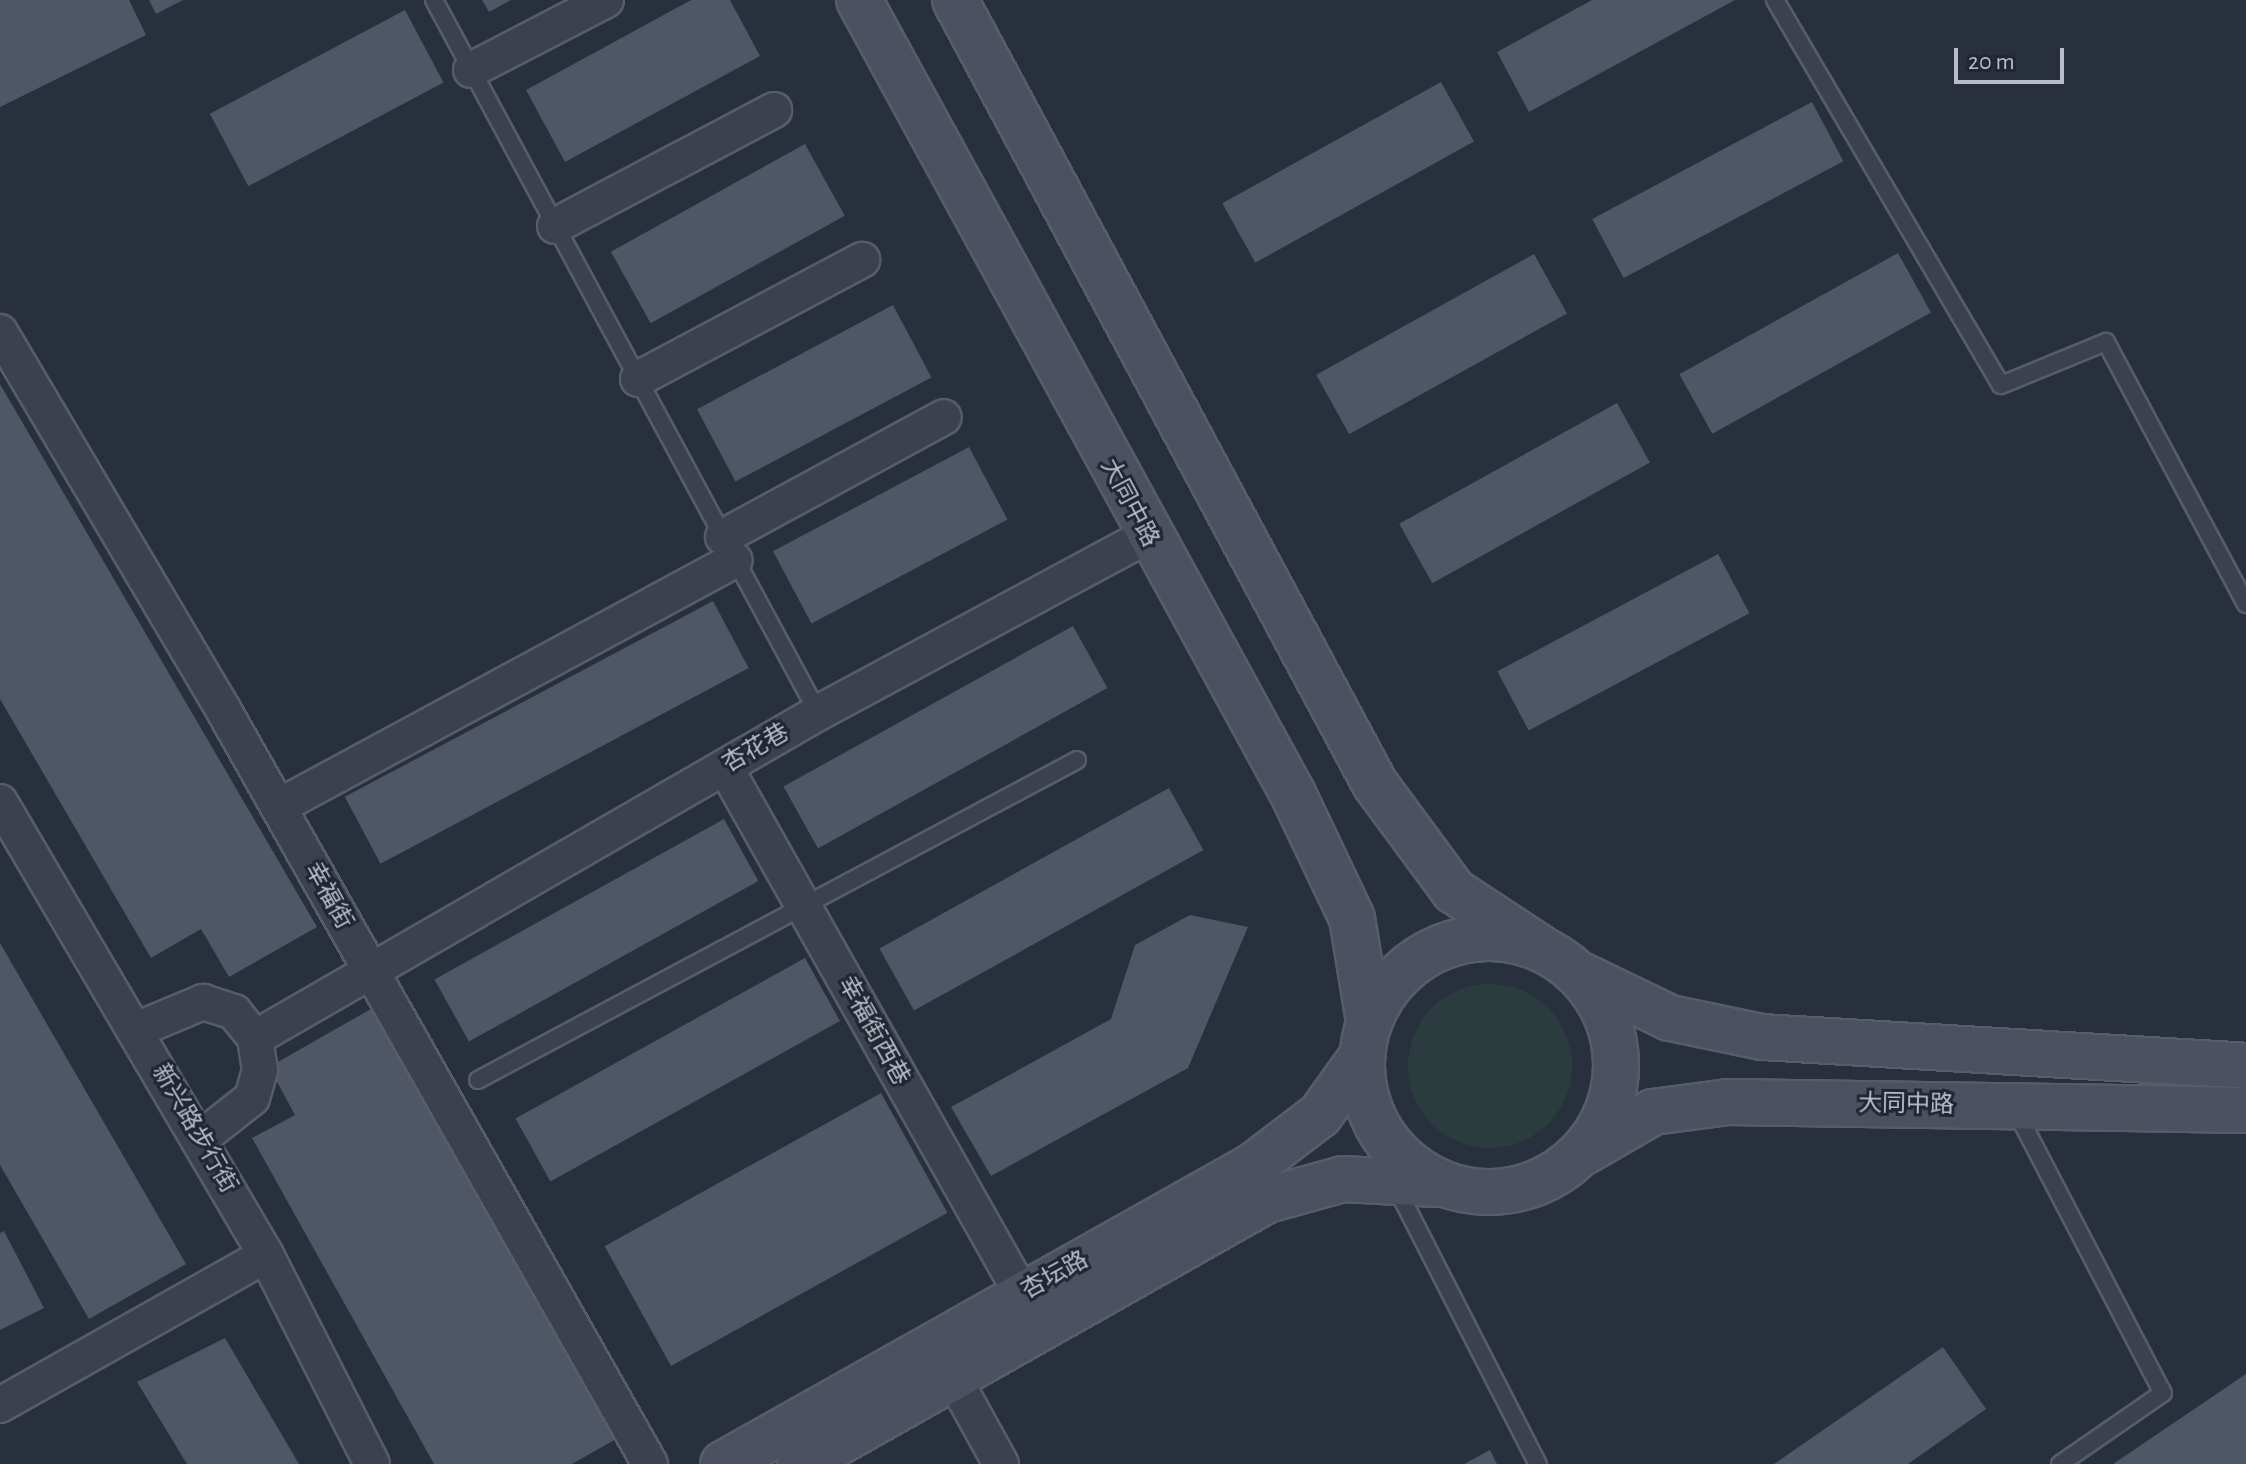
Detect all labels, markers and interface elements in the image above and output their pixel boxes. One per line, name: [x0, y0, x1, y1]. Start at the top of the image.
scale bar: [1958, 32, 2068, 82]
text: 20 m: [1968, 50, 2015, 74]
street label: 大同中路: [1094, 454, 1164, 552]
street label: 杏花巷: [718, 719, 794, 779]
street label: 幸福街: [298, 858, 358, 934]
street label: 幸福街西巷: [831, 972, 915, 1090]
street label: 新兴路步行街: [146, 1059, 242, 1199]
street label: 大同中路: [1858, 1090, 1954, 1120]
street label: 杏坛路: [1017, 1246, 1093, 1306]

